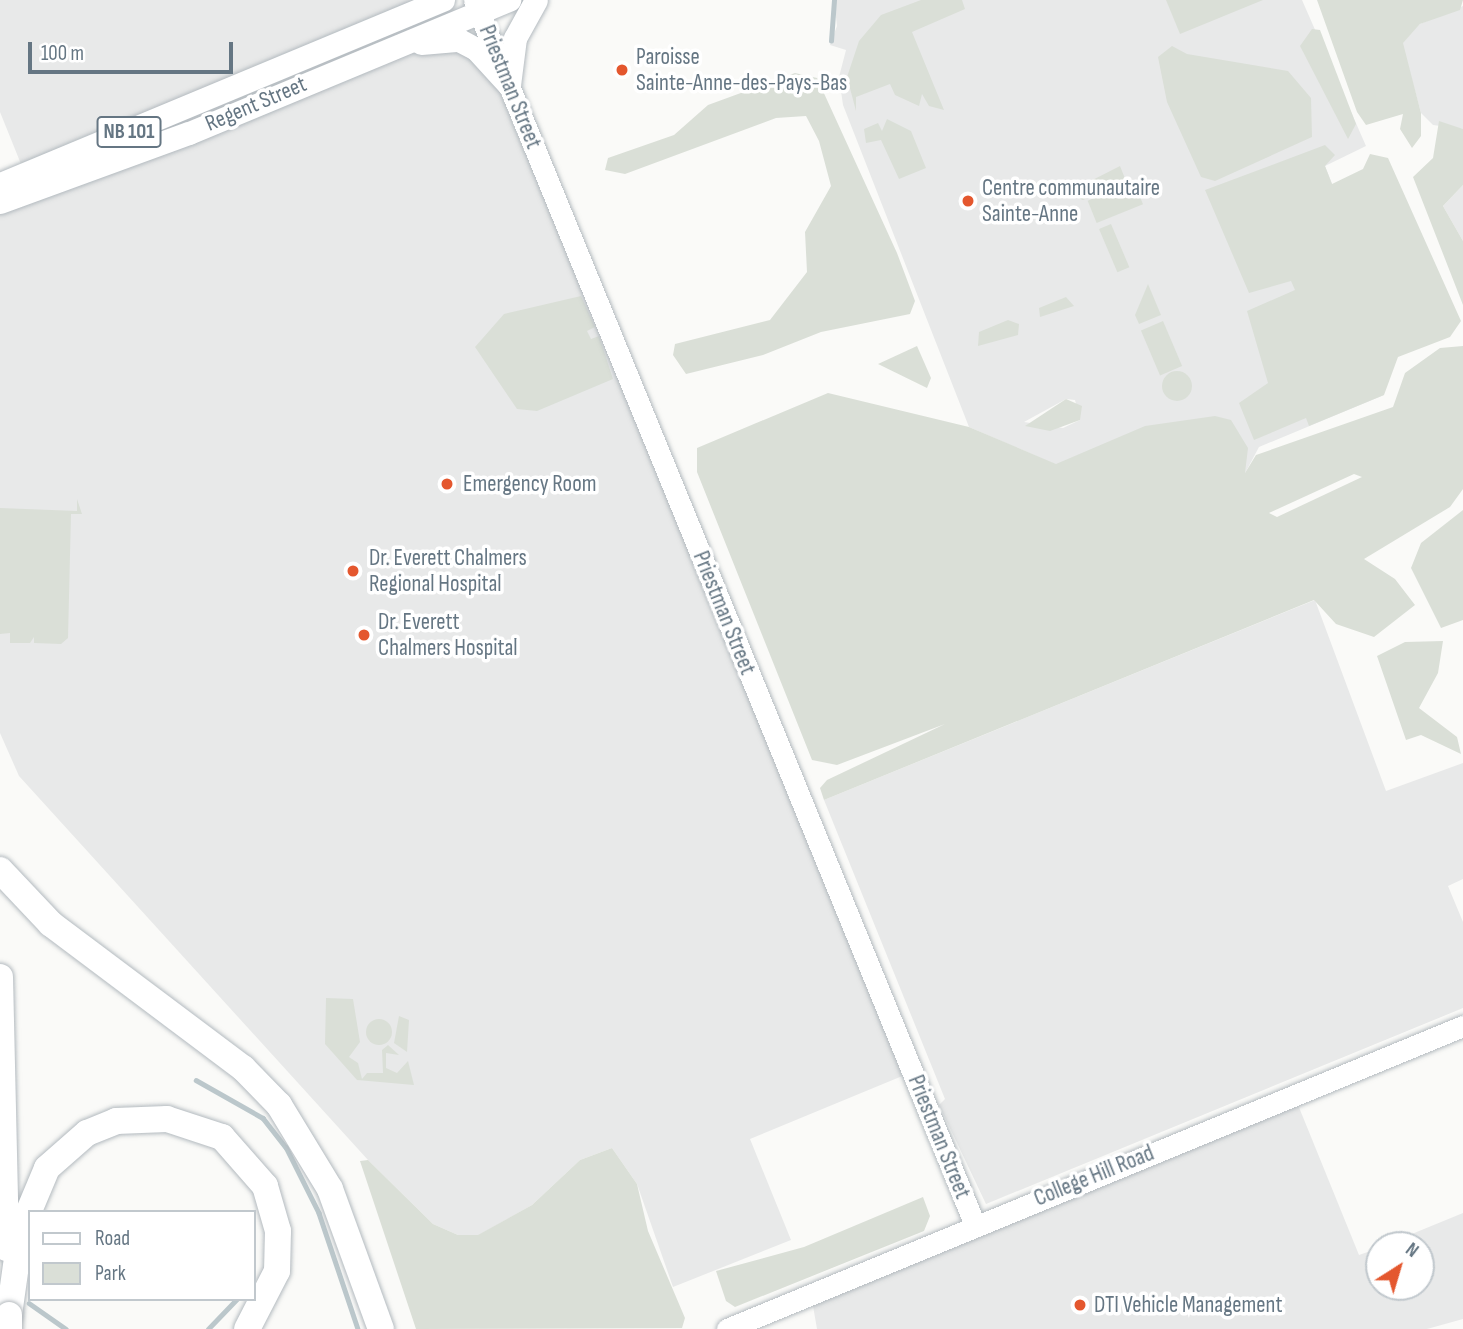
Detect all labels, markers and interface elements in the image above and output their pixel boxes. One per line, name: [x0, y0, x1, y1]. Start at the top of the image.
street label: Priestman Street: [473, 21, 547, 153]
scale bar: [32, 28, 236, 72]
text: 100 m: [41, 41, 84, 66]
place label: Paroisse Sainte-Anne-des-Pays-Bas: [636, 43, 847, 97]
marker: Paroisse Sainte-Anne-des-Pays-Bas: [614, 62, 630, 78]
street label: Regent Street: [201, 70, 311, 138]
road number: NB 101: [96, 114, 162, 150]
place label: Centre communautaire Sainte-Anne: [982, 174, 1160, 228]
marker: Centre communautaire Sainte-Anne: [960, 193, 976, 209]
place label: Emergency Room: [463, 470, 596, 498]
marker: Emergency Room: [437, 474, 457, 494]
place label: Dr. Everett Chalmers Regional Hospital: [369, 544, 527, 598]
street label: Priestman Street: [687, 547, 761, 679]
marker: Dr. Everett Chalmers Regional Hospital: [343, 561, 363, 581]
place label: Dr. Everett Chalmers Hospital: [378, 608, 518, 662]
marker: Dr. Everett Chalmers Hospital: [356, 627, 372, 643]
street label: Priestman Street: [902, 1071, 976, 1203]
street label: College Hill Road: [1030, 1139, 1158, 1213]
legend: [28, 1210, 256, 1301]
text: Road: [95, 1226, 130, 1251]
north arrow: [1365, 1231, 1435, 1301]
text: N: [1401, 1238, 1423, 1263]
text: Park: [95, 1261, 126, 1286]
place label: DTI Vehicle Management: [1094, 1291, 1283, 1319]
marker: DTI Vehicle Management: [1072, 1297, 1088, 1313]

